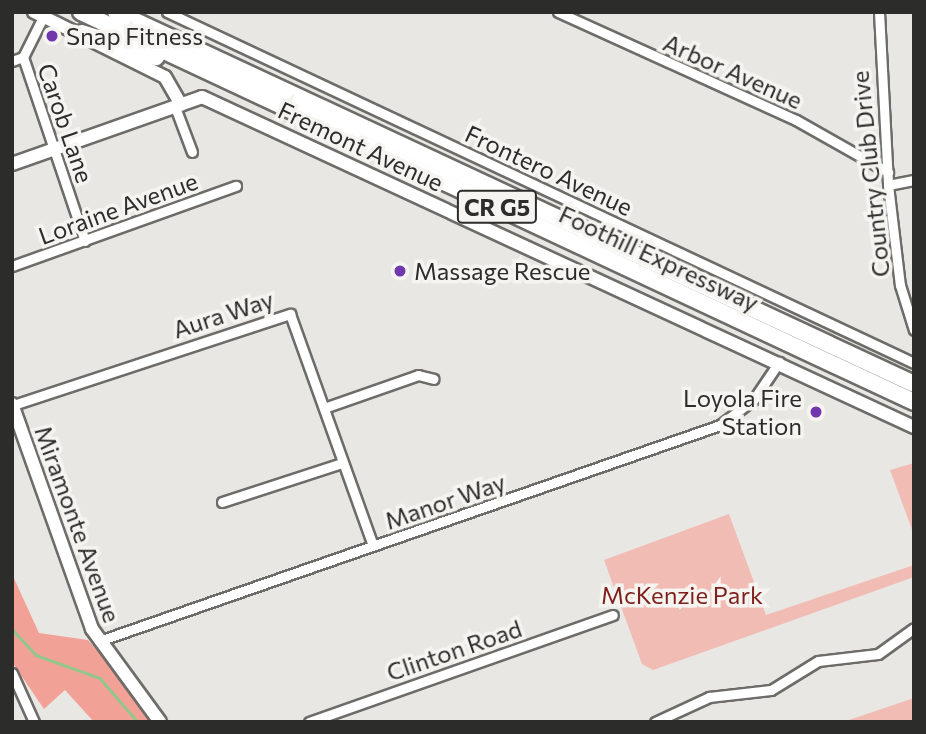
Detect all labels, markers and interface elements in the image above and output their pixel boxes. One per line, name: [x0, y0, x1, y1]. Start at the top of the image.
place label: Snap Fitness: [66, 22, 203, 50]
marker: Snap Fitness: [44, 28, 60, 44]
street label: Arbor Avenue: [659, 28, 807, 114]
street label: Carob Lane: [32, 60, 100, 186]
street label: Country Club Drive: [845, 70, 895, 278]
street label: Fremont Avenue: [274, 95, 448, 197]
street label: Frontero Avenue: [461, 119, 637, 221]
street label: Loraine Avenue: [35, 166, 201, 250]
road number: CR G5: [457, 188, 537, 227]
street label: Foothill Expressway: [555, 199, 763, 317]
place label: Massage Rescue: [414, 257, 590, 285]
marker: Massage Rescue: [392, 263, 408, 279]
street label: Aura Way: [169, 284, 277, 344]
place label: Loyola Fire Station: [683, 384, 802, 440]
marker: Loyola Fire Station: [808, 404, 824, 420]
street label: Miramonte Avenue: [29, 422, 127, 626]
street label: Manor Way: [381, 467, 509, 535]
park label: McKenzie Park: [601, 581, 763, 609]
street label: Clinton Road: [383, 613, 525, 687]

